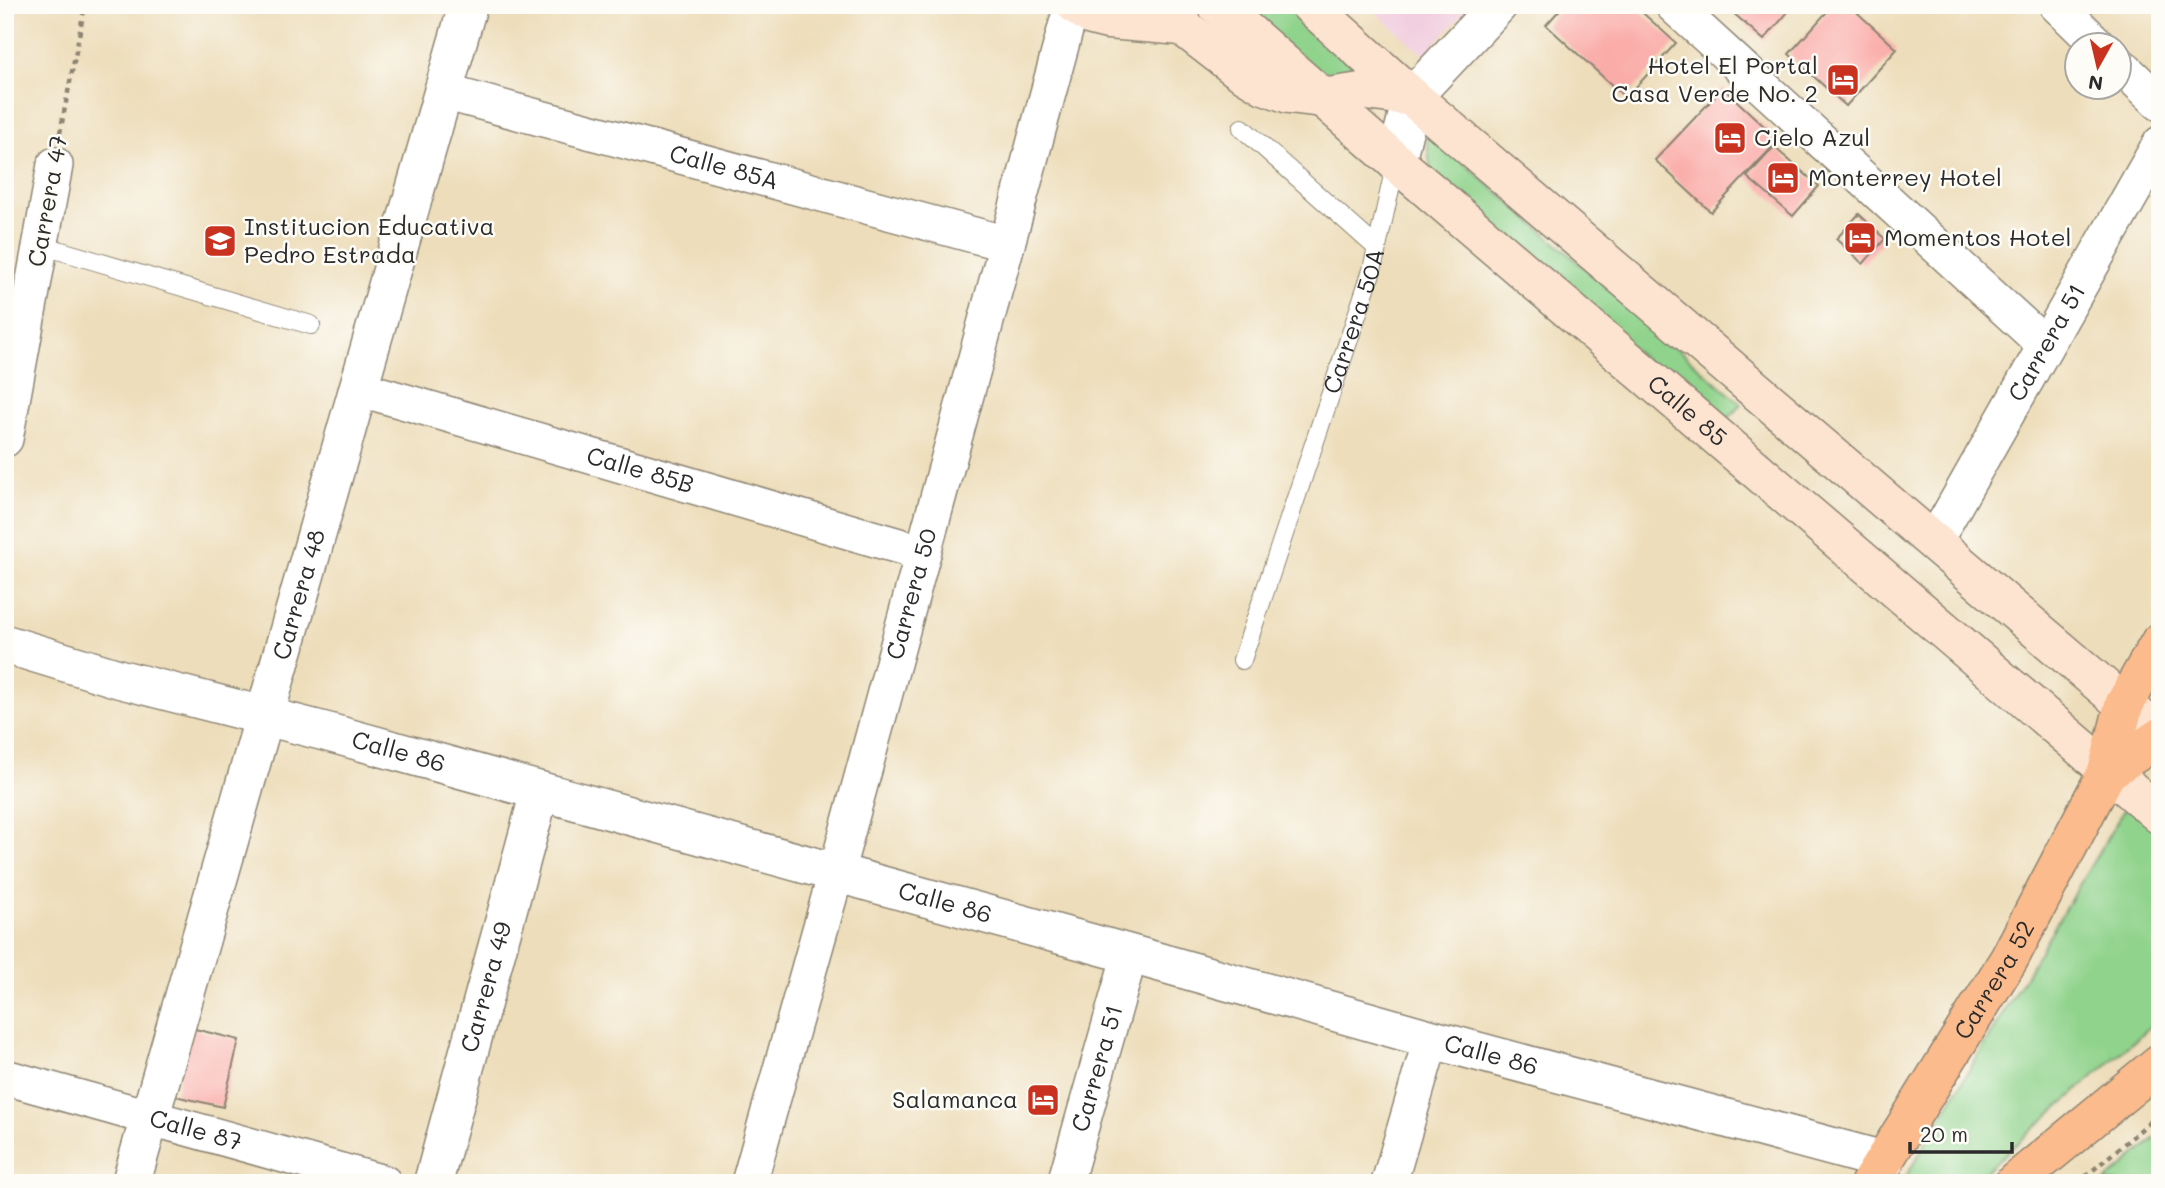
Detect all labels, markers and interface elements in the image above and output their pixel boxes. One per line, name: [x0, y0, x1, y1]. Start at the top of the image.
north arrow: [2064, 32, 2134, 102]
place label: Hotel El Portal Casa Verde No. 2: [1611, 49, 1818, 108]
hotel icon: Hotel El Portal Casa Verde No. 2: [1824, 61, 1862, 99]
text: N: [2087, 70, 2104, 97]
hotel icon: Cielo Azul: [1711, 119, 1749, 157]
place label: Cielo Azul: [1754, 121, 1870, 152]
street label: Carrera 47: [20, 132, 73, 269]
street label: Calle 85A: [666, 137, 782, 196]
hotel icon: Monterrey Hotel: [1764, 159, 1802, 197]
place label: Monterrey Hotel: [1808, 161, 2002, 192]
place label: Institucion Educativa Pedro Estrada: [244, 210, 494, 269]
hotel icon: Momentos Hotel: [1841, 219, 1879, 257]
place label: Momentos Hotel: [1884, 221, 2072, 252]
school or university icon: Institucion Educativa Pedro Estrada: [201, 222, 239, 260]
street label: Carrera 50A: [1315, 245, 1390, 397]
street label: Carrera 51: [2000, 278, 2091, 407]
street label: Calle 85: [1642, 367, 1734, 452]
street label: Calle 85B: [583, 439, 698, 499]
street label: Carrera 48: [264, 525, 331, 663]
street label: Carrera 50: [878, 525, 943, 663]
street label: Calle 86: [349, 723, 449, 778]
street label: Calle 86: [895, 874, 996, 929]
street label: Carrera 52: [1946, 915, 2040, 1045]
street label: Carrera 49: [452, 918, 518, 1056]
street label: Carrera 51: [1063, 1001, 1129, 1135]
street label: Calle 86: [1441, 1026, 1542, 1081]
hotel icon: Salamanca: [1024, 1081, 1062, 1119]
place label: Salamanca: [892, 1083, 1018, 1114]
street label: Calle 87: [146, 1101, 246, 1157]
scale bar: [1910, 1111, 2011, 1155]
text: 20 m: [1920, 1120, 1968, 1147]

